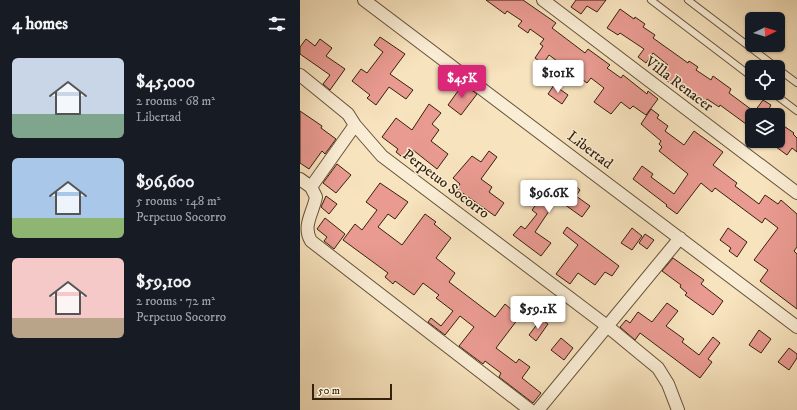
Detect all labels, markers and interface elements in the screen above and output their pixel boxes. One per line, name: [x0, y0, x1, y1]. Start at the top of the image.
north arrow: [745, 12, 785, 52]
map controls: [745, 12, 785, 148]
text: 4 homes: [12, 13, 68, 35]
icon: filters: [266, 13, 288, 35]
street label: Villa Renacer: [640, 52, 717, 116]
pin: $101K: [530, 60, 586, 94]
button: locate: [745, 60, 785, 100]
pin: $45K: [438, 65, 486, 99]
text: $101K: [542, 65, 574, 81]
text: $45K: [447, 70, 477, 86]
text: $45,000: [136, 71, 195, 93]
icon: home: [44, 74, 92, 122]
text: 2 rooms · 68 m²: [136, 93, 215, 109]
button: layers: [745, 108, 785, 148]
text: Libertad: [136, 109, 181, 125]
street label: Libertad: [563, 127, 617, 174]
street label: Perpetuo Socorro: [399, 145, 493, 223]
text: $96,600: [136, 171, 194, 193]
icon: home: [44, 174, 92, 222]
pin: $96.6K: [516, 180, 582, 214]
text: $96.6K: [529, 185, 569, 201]
text: 5 rooms · 148 m²: [136, 193, 221, 209]
text: Perpetuo Socorro: [136, 209, 226, 225]
text: $59,100: [136, 271, 191, 293]
icon: home: [44, 274, 92, 322]
text: 2 rooms · 72 m²: [136, 293, 215, 309]
pin: $59.1K: [505, 296, 571, 330]
text: $59.1K: [519, 301, 557, 317]
text: Perpetuo Socorro: [136, 309, 226, 325]
scale bar: [312, 382, 392, 401]
text: 50 m: [318, 384, 340, 398]

